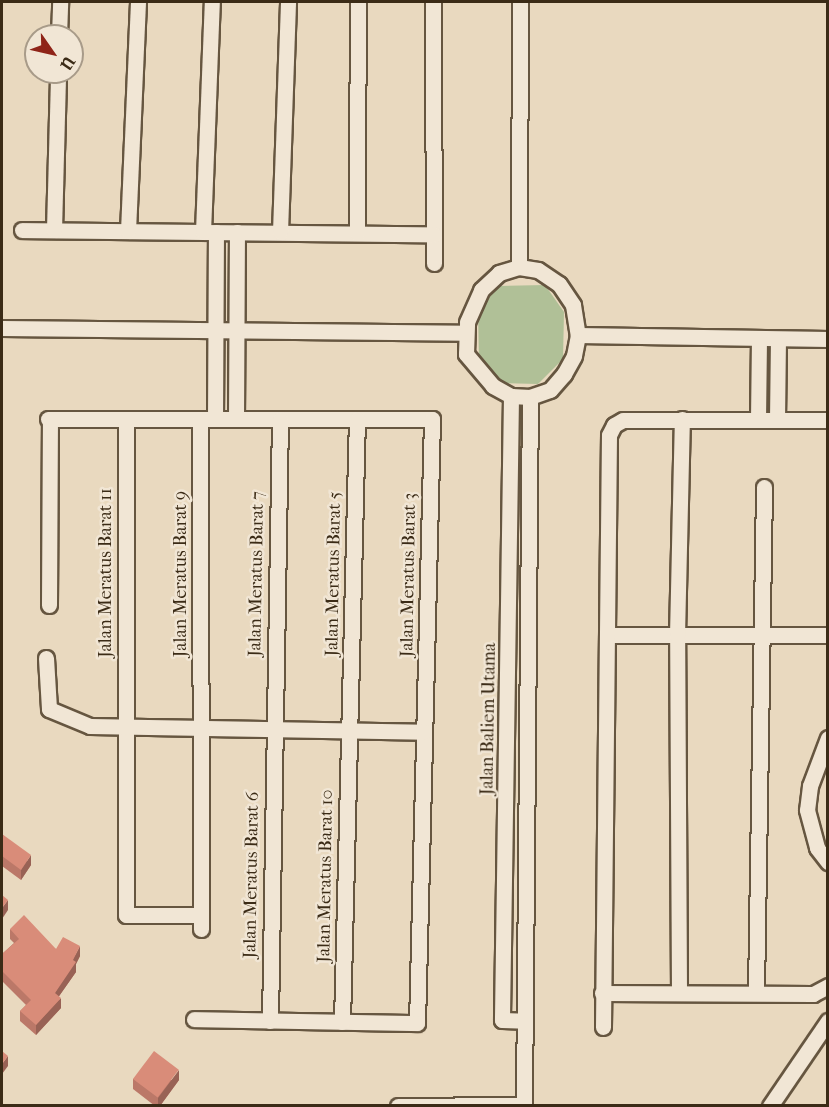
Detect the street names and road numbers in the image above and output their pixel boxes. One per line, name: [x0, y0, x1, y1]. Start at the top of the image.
street label: Jalan Meratus Barat 11: [95, 488, 117, 658]
street label: Jalan Meratus Barat 9: [170, 491, 192, 657]
street label: Jalan Meratus Barat 7: [245, 491, 269, 657]
street label: Jalan Meratus Barat 5: [322, 492, 346, 656]
street label: Jalan Meratus Barat 3: [397, 493, 421, 657]
street label: Jalan Baliem Utama: [477, 643, 501, 795]
street label: Jalan Meratus Barat 10: [314, 789, 338, 963]
street label: Jalan Meratus Barat 6: [240, 792, 264, 958]

